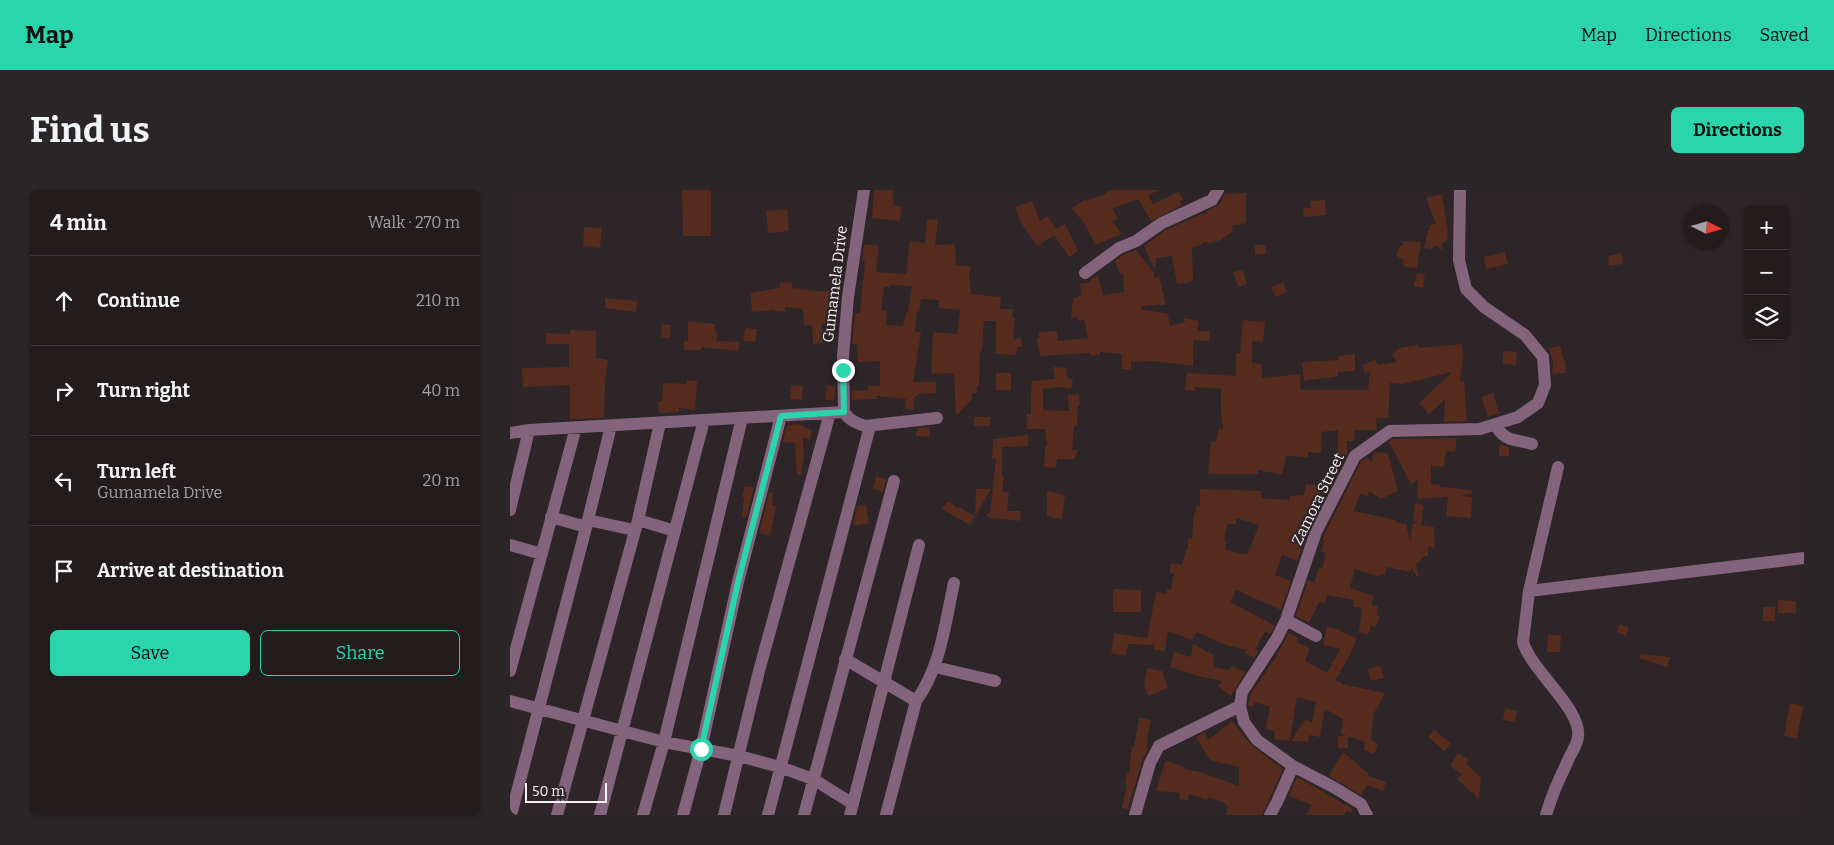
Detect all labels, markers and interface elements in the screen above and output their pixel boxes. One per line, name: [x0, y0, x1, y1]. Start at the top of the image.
text: Map: [25, 21, 74, 49]
text: Map: [1581, 24, 1617, 46]
text: Directions: [1645, 24, 1732, 46]
text: Saved: [1760, 24, 1809, 46]
button: Directions: [1671, 107, 1804, 153]
text: Find us: [30, 109, 150, 151]
north arrow: [1684, 205, 1729, 250]
map controls: [1744, 205, 1789, 340]
button: +: [1744, 205, 1789, 250]
text: 4 min: [50, 210, 107, 236]
text: Walk · 270 m: [368, 213, 460, 232]
street label: Gumamela Drive: [819, 225, 851, 343]
button: −: [1744, 250, 1789, 295]
icon: ahead: [50, 287, 78, 315]
text: Continue: [97, 289, 180, 312]
text: 210 m: [416, 291, 460, 310]
button: layers: [1744, 295, 1789, 340]
route end: [832, 359, 855, 382]
icon: right: [50, 377, 78, 405]
text: Turn right: [97, 379, 190, 402]
text: 40 m: [422, 381, 460, 400]
street label: Zamora Street: [1288, 450, 1348, 548]
text: Turn left: [97, 460, 176, 483]
icon: left: [50, 467, 78, 495]
text: 20 m: [423, 471, 460, 490]
text: Gumamela Drive: [97, 483, 222, 502]
icon: arrive: [50, 557, 78, 585]
text: Arrive at destination: [97, 559, 284, 582]
button: Save: [50, 630, 250, 676]
button: Share: [260, 630, 460, 676]
route start: [690, 738, 713, 761]
scale bar: [525, 780, 608, 803]
text: 50 m: [532, 783, 565, 800]

